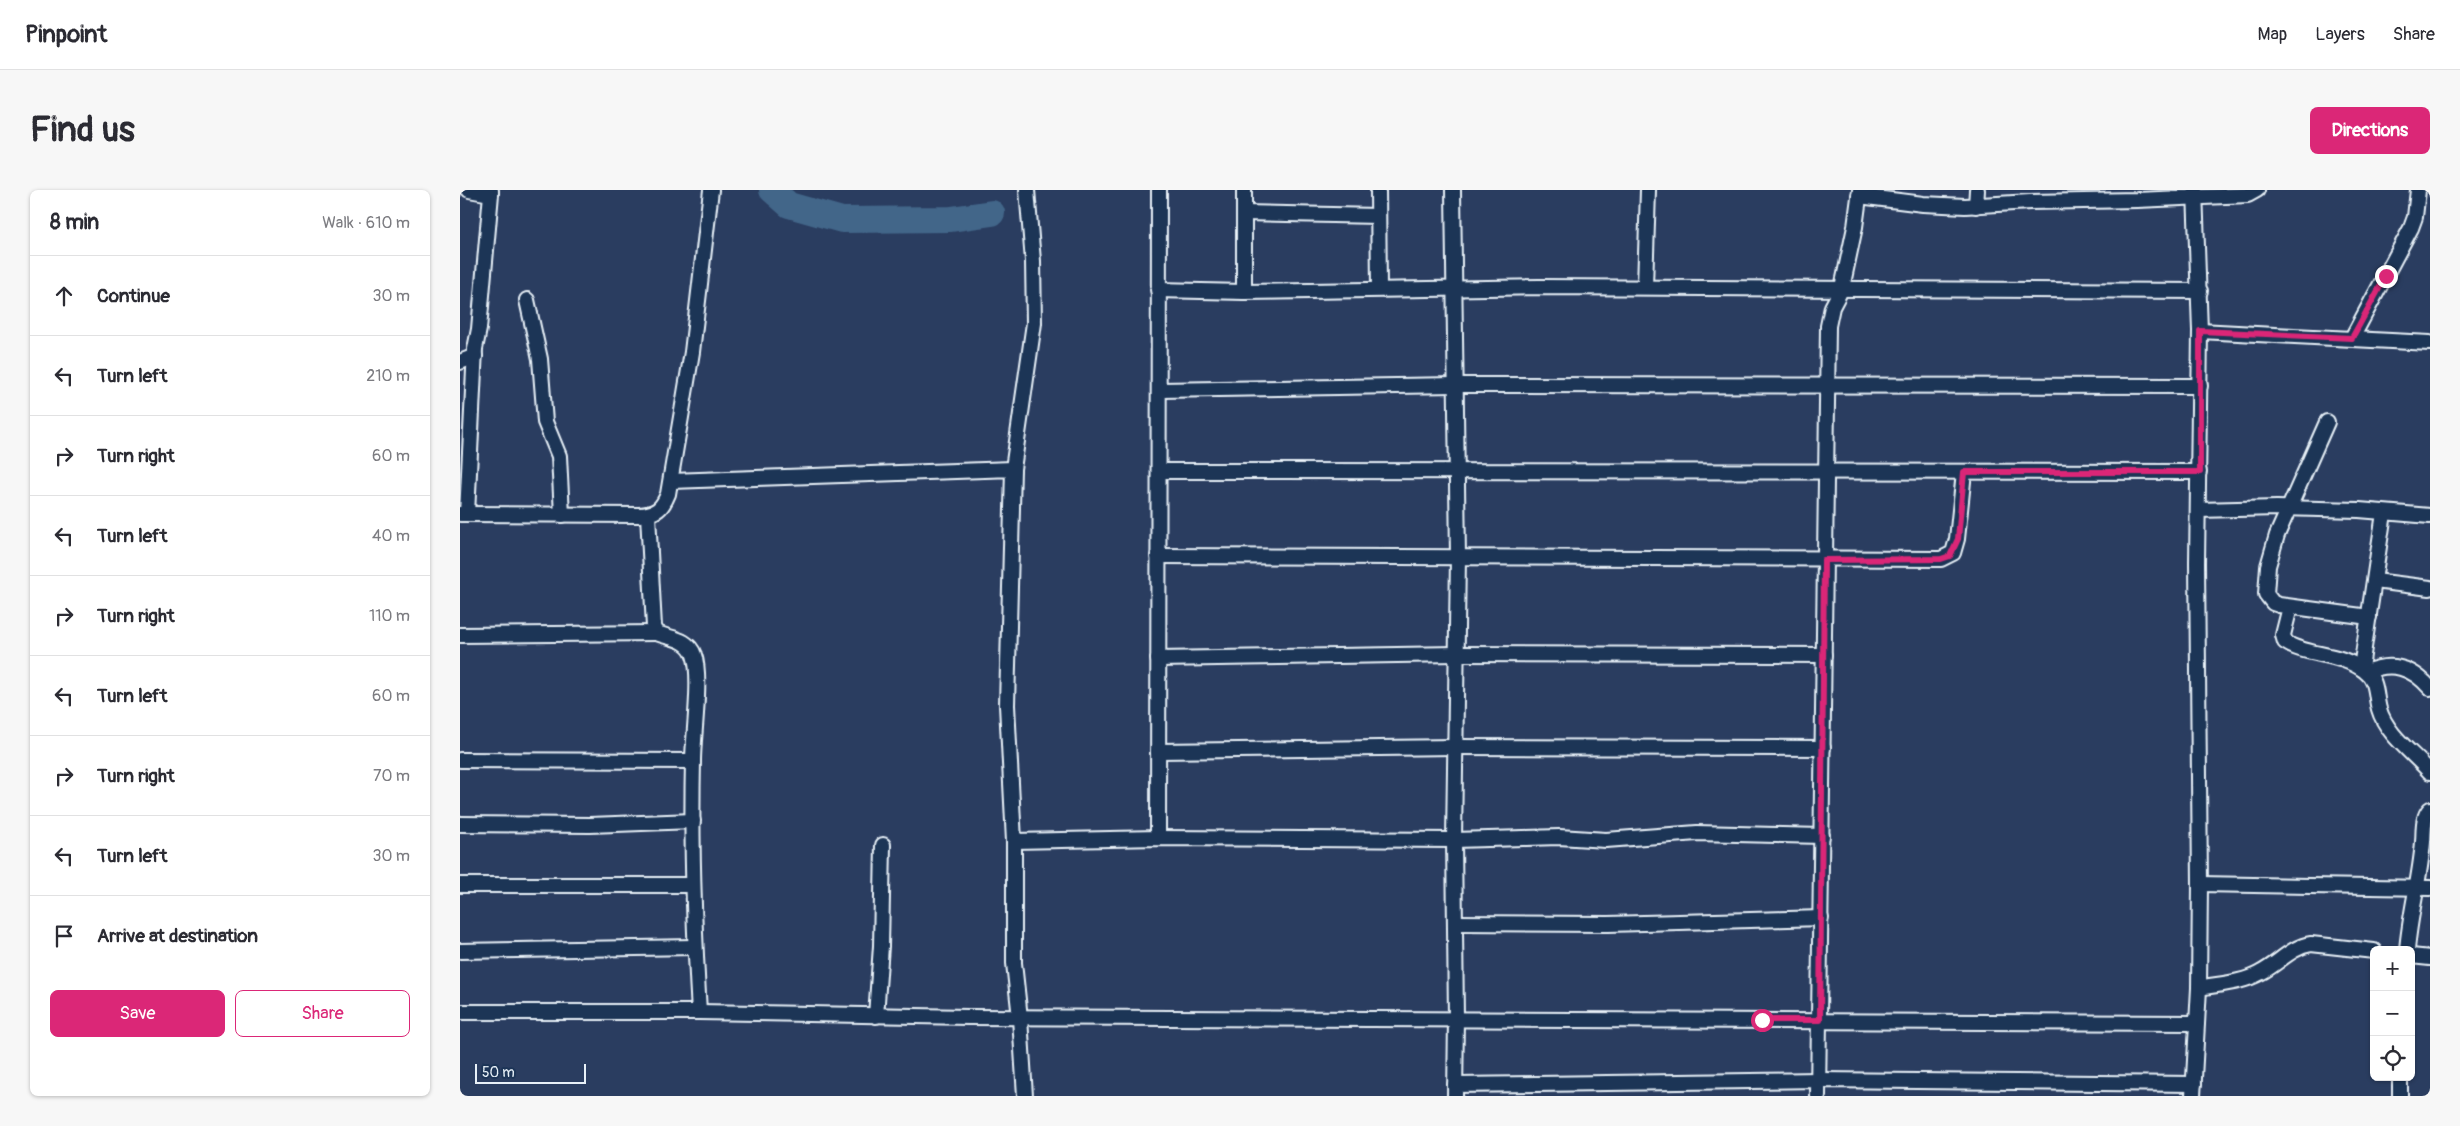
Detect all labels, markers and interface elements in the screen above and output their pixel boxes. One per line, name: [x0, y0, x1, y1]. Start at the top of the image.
text: Pinpoint: [25, 20, 107, 49]
text: Map: [2258, 23, 2287, 46]
text: Layers: [2315, 23, 2365, 46]
text: Share: [2393, 23, 2435, 46]
button: Directions: [2310, 107, 2430, 154]
text: Find us: [30, 108, 135, 152]
text: 8 min: [50, 209, 99, 236]
text: Walk · 610 m: [322, 213, 410, 233]
route end: [2375, 265, 2398, 288]
icon: ahead: [50, 282, 78, 310]
text: Continue: [97, 284, 170, 308]
text: 30 m: [372, 286, 410, 306]
icon: left: [50, 362, 78, 390]
text: Turn left: [97, 364, 167, 388]
text: 210 m: [366, 366, 410, 386]
icon: right: [50, 442, 78, 470]
text: Turn right: [97, 444, 175, 468]
text: 60 m: [372, 446, 410, 466]
icon: left: [50, 522, 78, 550]
text: Turn left: [97, 524, 167, 548]
text: 40 m: [372, 526, 410, 546]
icon: right: [50, 602, 78, 630]
text: Turn right: [97, 604, 175, 628]
text: 110 m: [369, 606, 410, 626]
icon: left: [50, 682, 78, 710]
text: Turn left: [97, 684, 167, 708]
text: 60 m: [372, 686, 410, 706]
icon: right: [50, 762, 78, 790]
text: Turn right: [97, 764, 175, 788]
text: 70 m: [373, 766, 410, 786]
icon: left: [50, 842, 78, 870]
text: Turn left: [97, 844, 167, 868]
text: 30 m: [372, 846, 410, 866]
icon: arrive: [50, 922, 78, 950]
text: Arrive at destination: [97, 924, 258, 948]
map controls: [2370, 946, 2415, 1081]
button: +: [2370, 946, 2415, 991]
button: Save: [50, 990, 225, 1037]
button: Share: [235, 990, 410, 1037]
button: −: [2370, 991, 2415, 1036]
route start: [1751, 1009, 1774, 1032]
button: locate: [2370, 1036, 2415, 1081]
scale bar: [475, 1061, 586, 1084]
text: 50 m: [482, 1064, 515, 1081]

